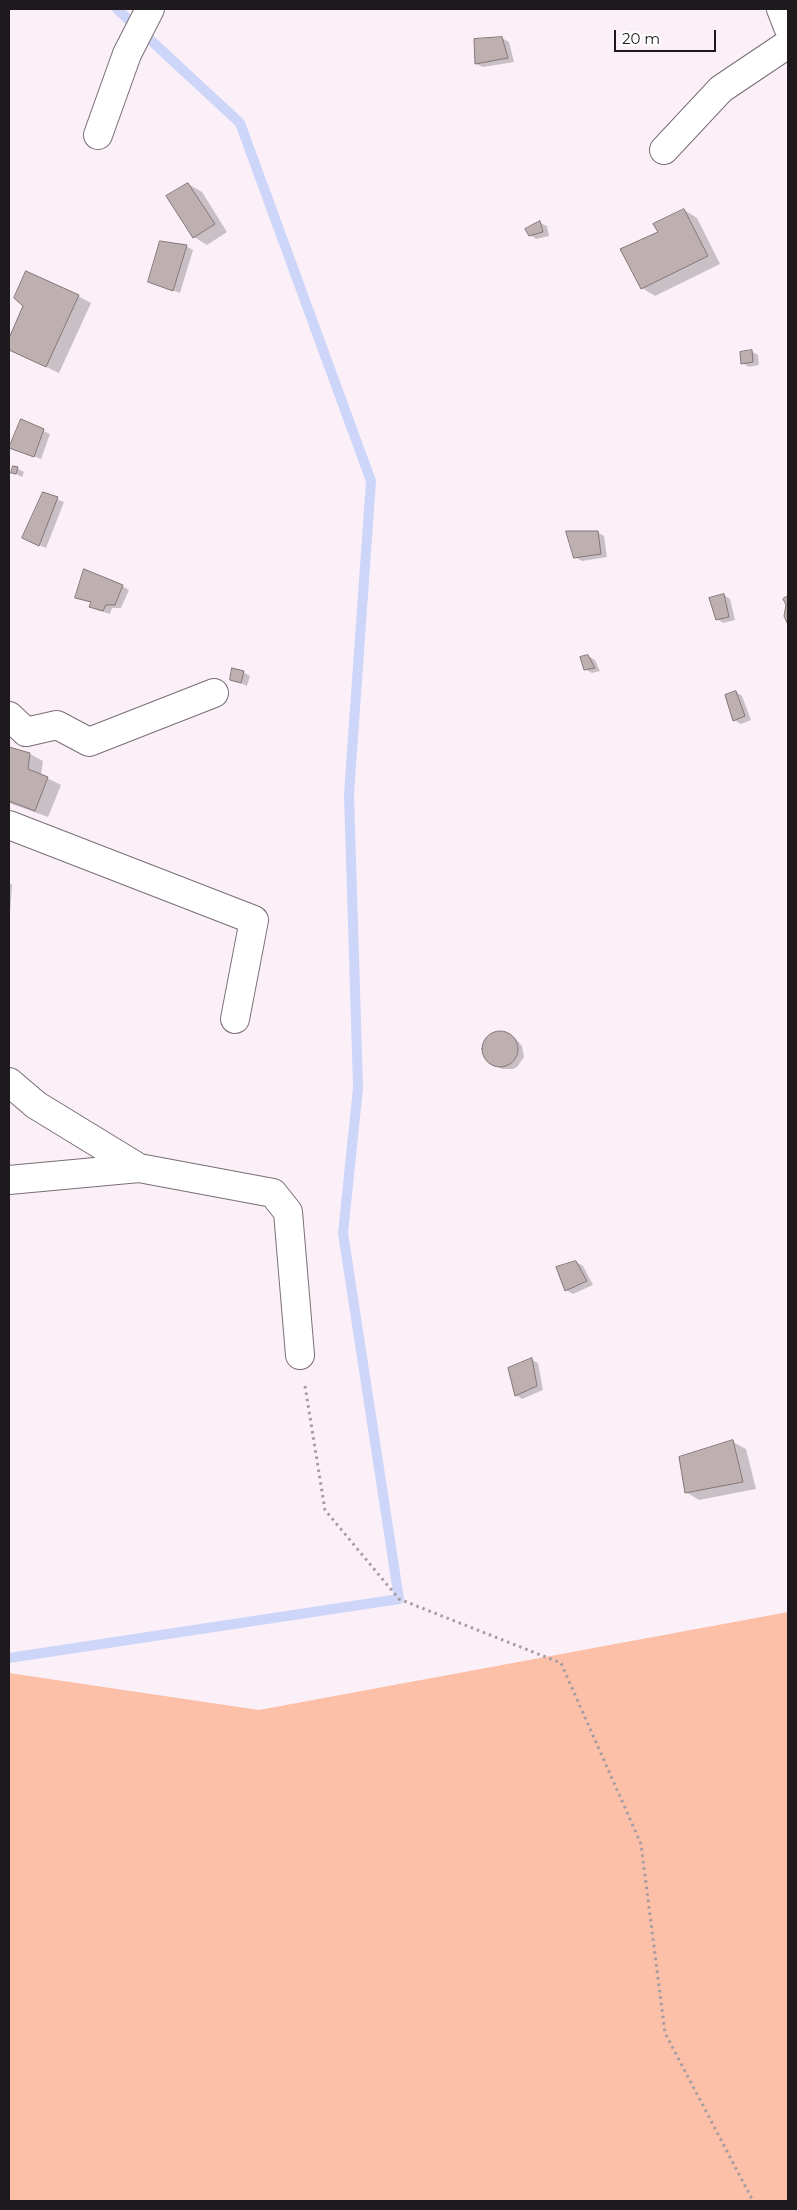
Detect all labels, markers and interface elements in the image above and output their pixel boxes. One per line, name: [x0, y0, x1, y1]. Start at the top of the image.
scale bar: [617, 20, 720, 52]
text: 20 m: [622, 29, 660, 48]

